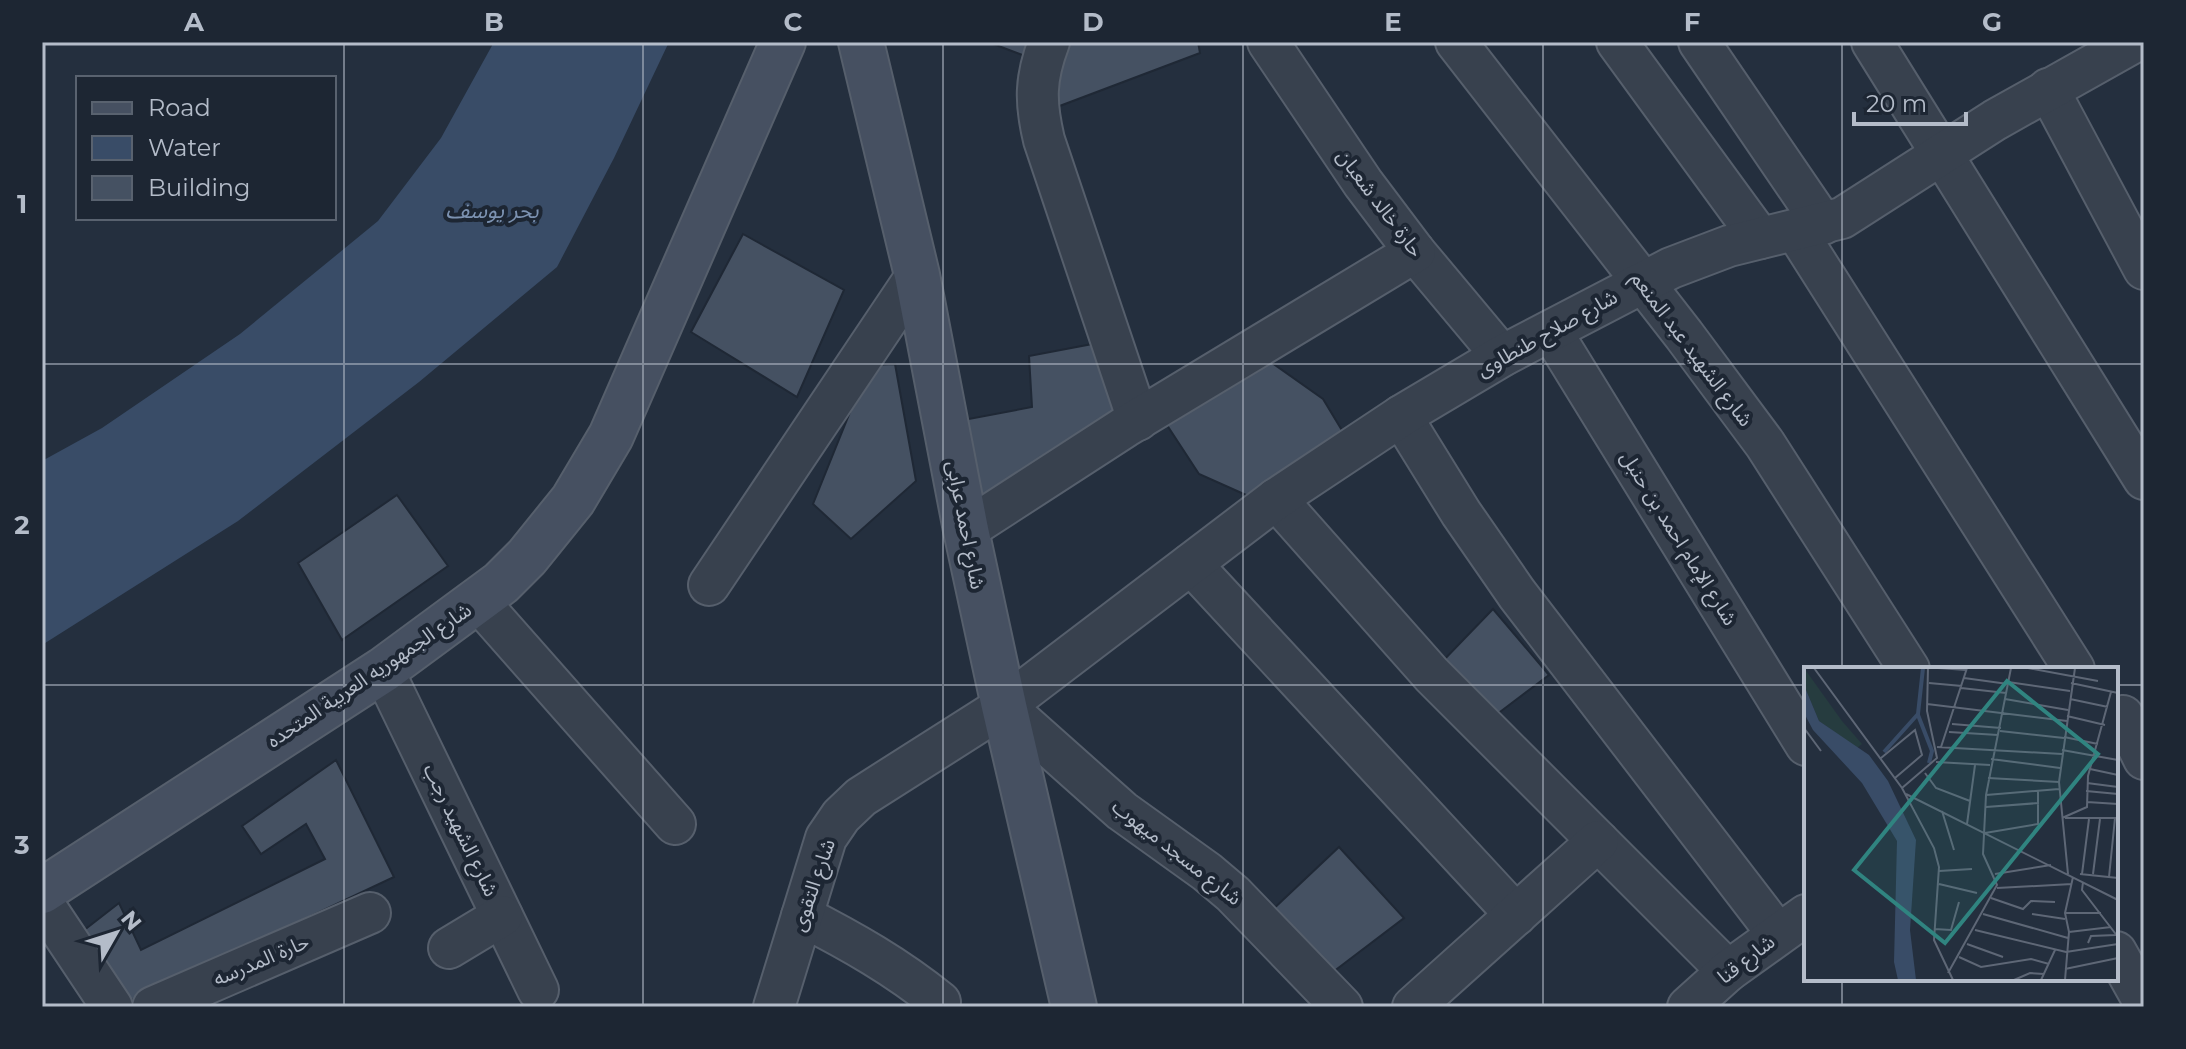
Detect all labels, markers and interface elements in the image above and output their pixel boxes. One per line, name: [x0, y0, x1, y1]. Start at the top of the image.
text: A: [183, 6, 205, 38]
text: B: [484, 6, 504, 38]
text: C: [784, 6, 803, 38]
text: D: [1082, 6, 1104, 38]
text: E: [1384, 6, 1402, 38]
text: F: [1684, 6, 1700, 38]
text: G: [1982, 6, 2002, 38]
legend: [76, 76, 336, 220]
scale bar: [1854, 76, 1966, 126]
text: 20 m: [1866, 89, 1927, 118]
text: Road: [148, 93, 211, 122]
text: Water: [148, 133, 221, 162]
street label: حارة خالد شعبان: [1332, 144, 1428, 262]
text: Building: [148, 173, 251, 202]
text: 1: [17, 188, 27, 220]
water label: بحر يوسف: [446, 197, 539, 224]
street label: شارع الشهيد عبد المنعم: [1624, 267, 1758, 433]
street label: شارع صلاح طنطاوى: [1473, 284, 1623, 384]
street label: شارع الإمام احمد بن حنبل: [1613, 446, 1742, 631]
street label: شارع احمد عرابى: [939, 459, 990, 592]
text: 2: [14, 509, 30, 541]
street label: شارع الجمهوريه العربية المتحده: [262, 597, 478, 755]
inset map: [1804, 667, 2118, 981]
street label: شارع الشهيد رجب: [416, 760, 504, 902]
street label: شارع مسجد ميهوب: [1106, 794, 1247, 912]
text: 3: [13, 829, 30, 861]
street label: شارع التقوى: [786, 836, 843, 935]
north arrow: [76, 893, 156, 973]
text: N: [115, 905, 147, 936]
street label: حارة المدرسه: [209, 929, 313, 991]
street label: شارع قنا: [1713, 929, 1781, 991]

